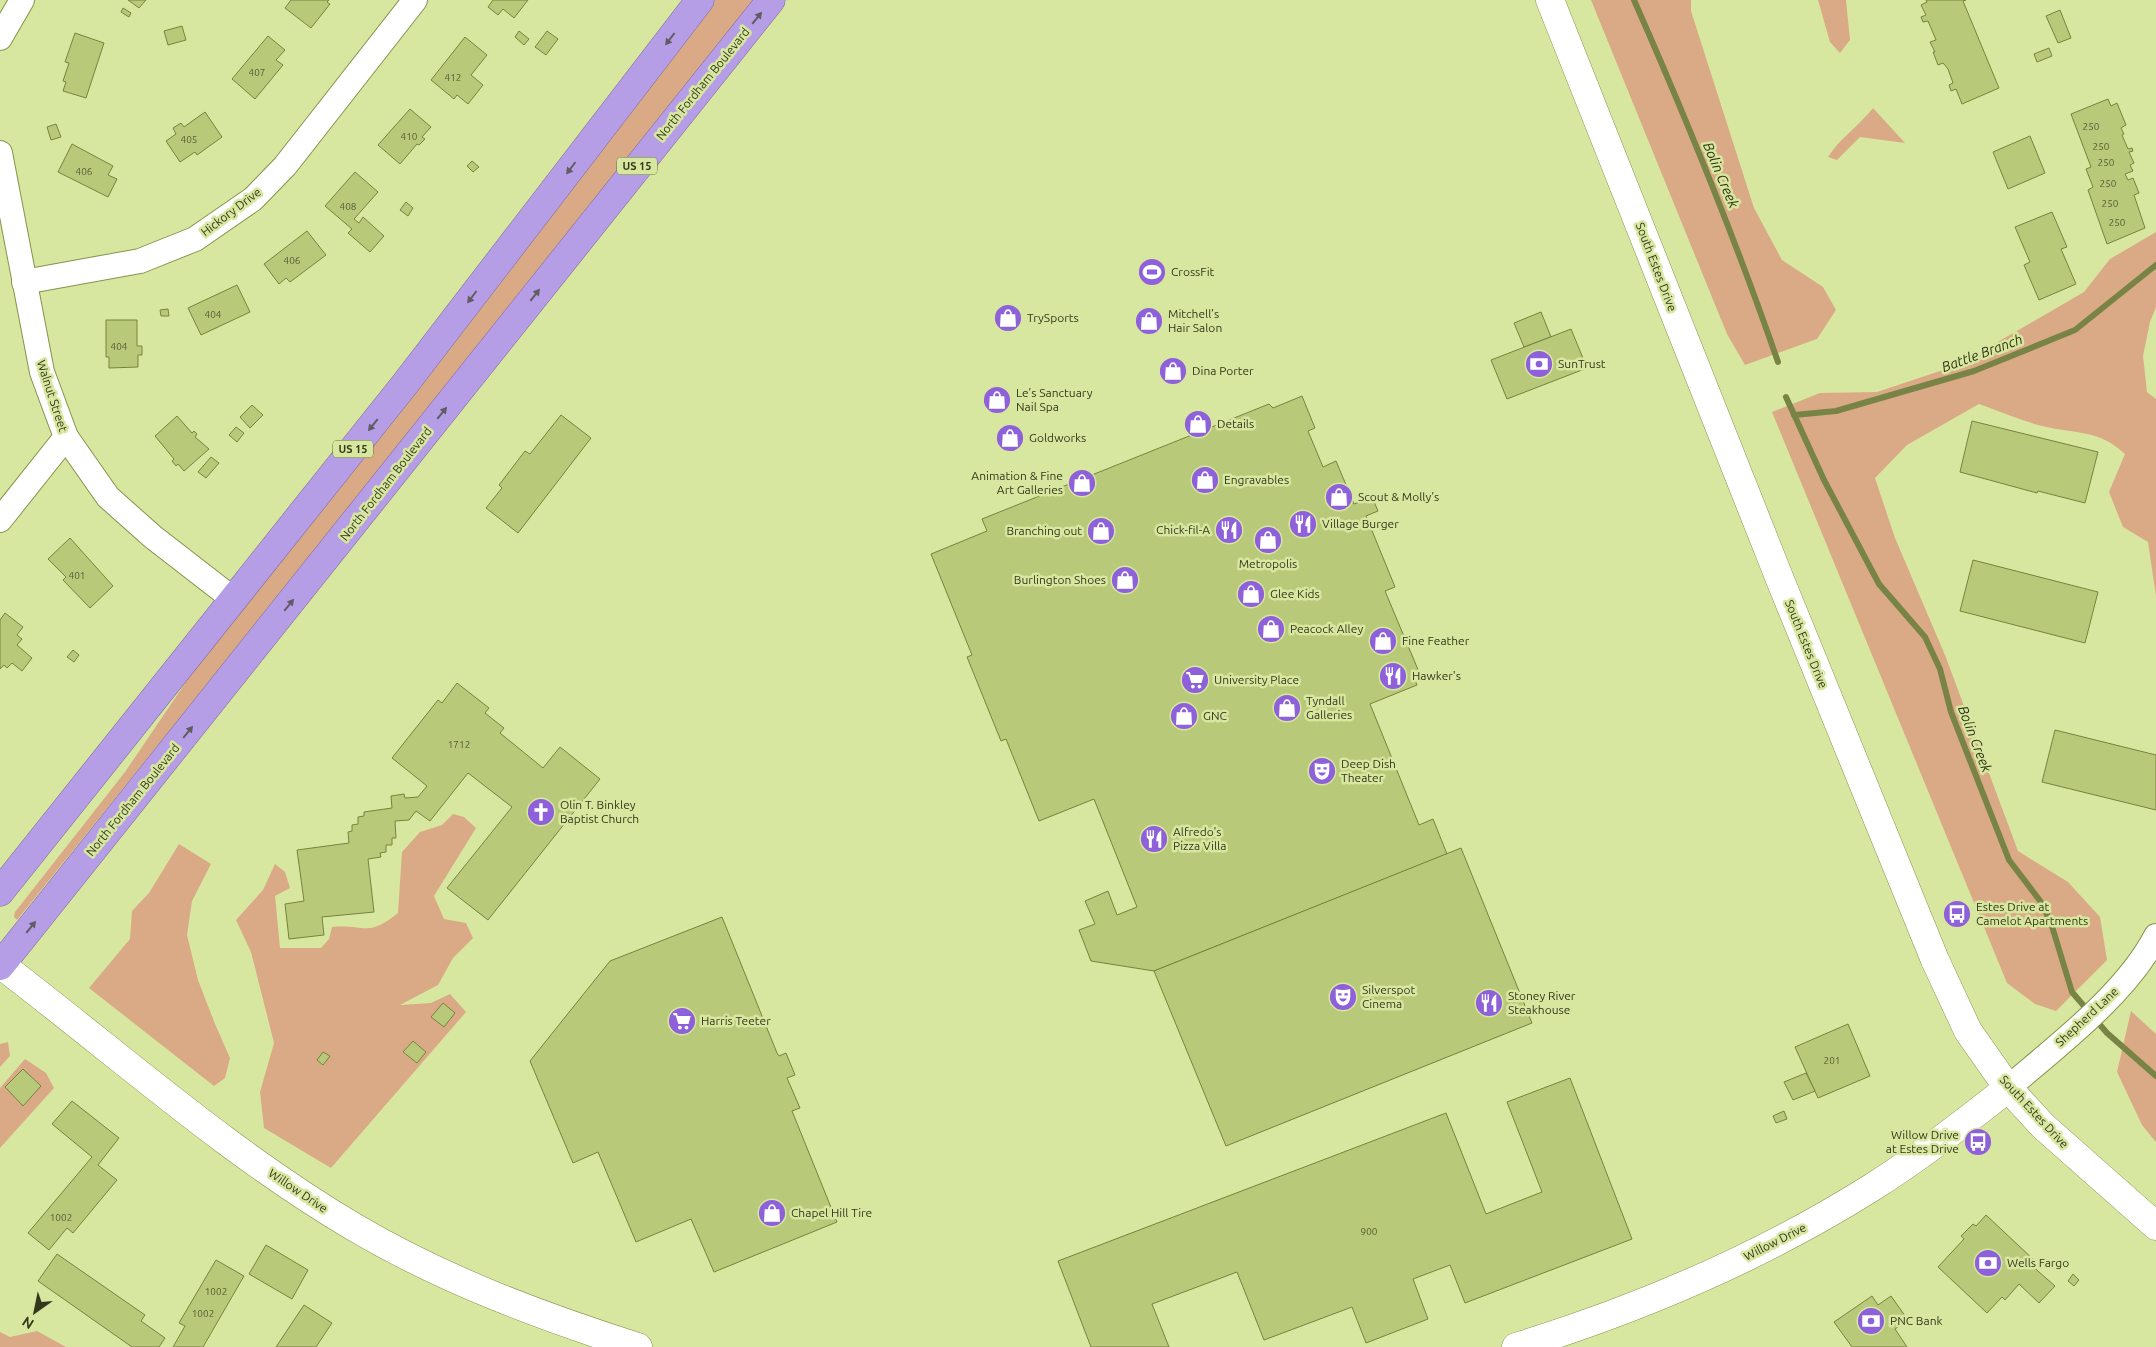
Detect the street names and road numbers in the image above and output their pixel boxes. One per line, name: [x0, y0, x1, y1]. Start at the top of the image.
street label: North Fordham Boulevard: [653, 25, 752, 142]
road number: US 15: [617, 158, 657, 175]
street label: Hickory Drive: [198, 185, 263, 238]
street label: South Estes Drive: [1634, 221, 1679, 313]
street label: Walnut Street: [35, 358, 70, 434]
street label: North Fordham Boulevard: [337, 424, 434, 543]
road number: US 15: [333, 440, 373, 458]
street label: South Estes Drive: [1783, 598, 1830, 690]
street label: North Fordham Boulevard: [83, 741, 182, 858]
street label: Shepherd Lane: [2053, 984, 2120, 1049]
street label: South Estes Drive: [1998, 1073, 2071, 1150]
street label: Willow Drive: [266, 1166, 330, 1215]
street label: Willow Drive: [1742, 1220, 1808, 1263]

